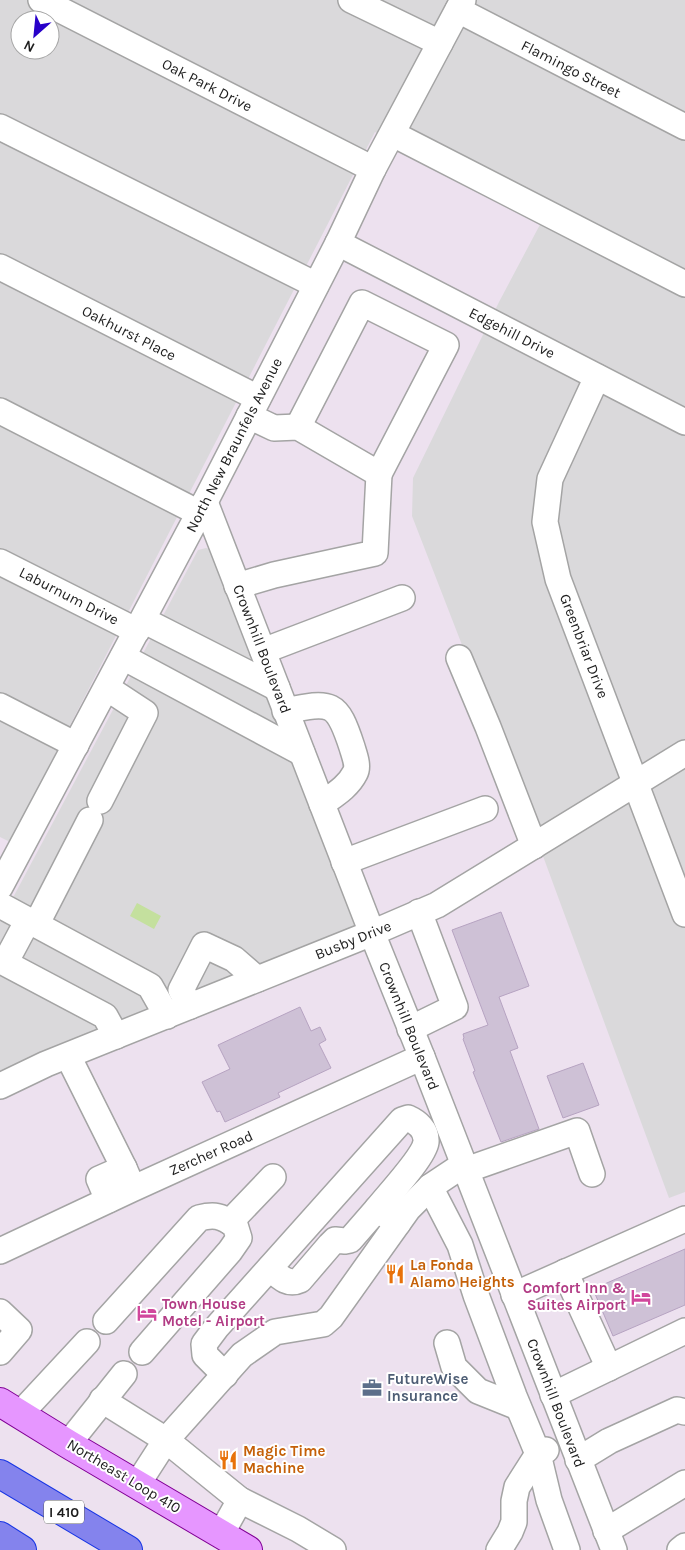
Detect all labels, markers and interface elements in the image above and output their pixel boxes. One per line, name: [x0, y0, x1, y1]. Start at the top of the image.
north arrow: [10, 10, 60, 60]
text: N: [21, 36, 38, 56]
street label: Flamingo Street: [518, 36, 624, 102]
street label: Oak Park Drive: [159, 55, 255, 115]
street label: Oakhurst Place: [79, 302, 179, 364]
street label: Edgehill Drive: [466, 304, 558, 362]
street label: North New Braunfels Avenue: [182, 355, 286, 535]
street label: Laburnum Drive: [16, 563, 122, 629]
street label: Crownhill Boulevard: [229, 582, 295, 716]
street label: Greenbriar Drive: [556, 591, 612, 701]
street label: Busby Drive: [312, 917, 394, 963]
street label: Crownhill Boulevard: [375, 959, 443, 1093]
street label: Zercher Road: [166, 1126, 256, 1180]
place label: La Fonda Alamo Heights: [410, 1256, 515, 1291]
restaurant icon: La Fonda Alamo Heights: [384, 1263, 406, 1285]
place label: Comfort Inn & Suites Airport: [523, 1279, 626, 1314]
hotel icon: Comfort Inn & Suites Airport: [630, 1286, 652, 1308]
place label: Town House Motel - Airport: [162, 1295, 265, 1330]
hotel icon: Town House Motel - Airport: [136, 1302, 158, 1324]
street label: Crownhill Boulevard: [523, 1336, 589, 1470]
place label: FutureWise Insurance: [387, 1370, 468, 1405]
office icon: FutureWise Insurance: [361, 1377, 383, 1399]
street label: Northeast Loop 410: [64, 1435, 184, 1517]
place label: Magic Time Machine: [243, 1442, 325, 1477]
restaurant icon: Magic Time Machine: [217, 1449, 239, 1471]
road number: I 410: [44, 1500, 84, 1524]

